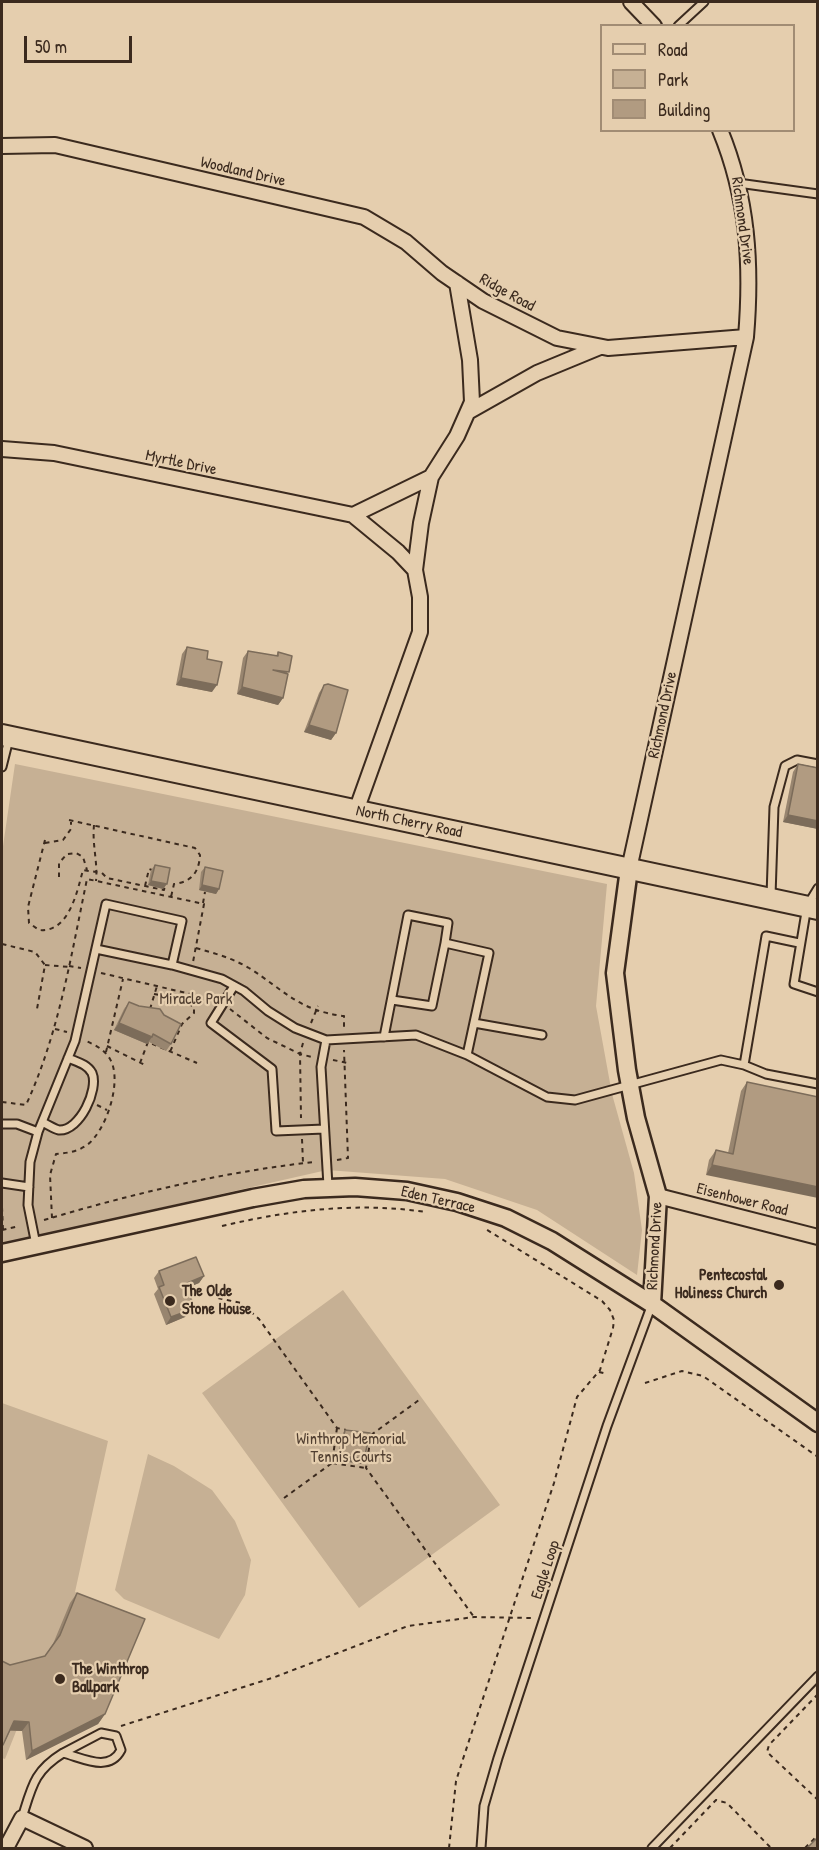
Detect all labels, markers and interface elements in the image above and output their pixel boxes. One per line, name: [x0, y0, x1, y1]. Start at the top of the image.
scale bar: [27, 24, 135, 62]
legend: [600, 24, 795, 132]
text: 50 m: [35, 34, 67, 59]
text: Road: [658, 37, 688, 62]
text: Park: [658, 67, 688, 92]
text: Building: [658, 97, 710, 122]
street label: Woodland Drive: [199, 153, 287, 191]
street label: Richmond Drive: [726, 176, 758, 266]
street label: Ridge Road: [476, 270, 538, 316]
street label: Myrtle Drive: [144, 446, 218, 480]
street label: Richmond Drive: [644, 670, 682, 760]
street label: North Cherry Road: [354, 801, 464, 843]
park label: Miracle Park: [160, 990, 232, 1010]
street label: Eisenhower Road: [694, 1179, 790, 1221]
street label: Eden Terrace: [399, 1182, 477, 1218]
street label: Richmond Drive: [643, 1201, 667, 1291]
place label: Pentecostal Holiness Church: [675, 1266, 767, 1304]
marker: Pentecostal Holiness Church: [772, 1278, 786, 1292]
place label: The Olde Stone House: [182, 1282, 251, 1320]
marker: The Olde Stone House: [163, 1294, 177, 1308]
park label: Winthrop Memorial Tennis Courts: [296, 1430, 406, 1468]
street label: Eagle Loop: [528, 1538, 564, 1602]
place label: The Winthrop Ballpark: [72, 1660, 149, 1698]
marker: The Winthrop Ballpark: [53, 1672, 67, 1686]

